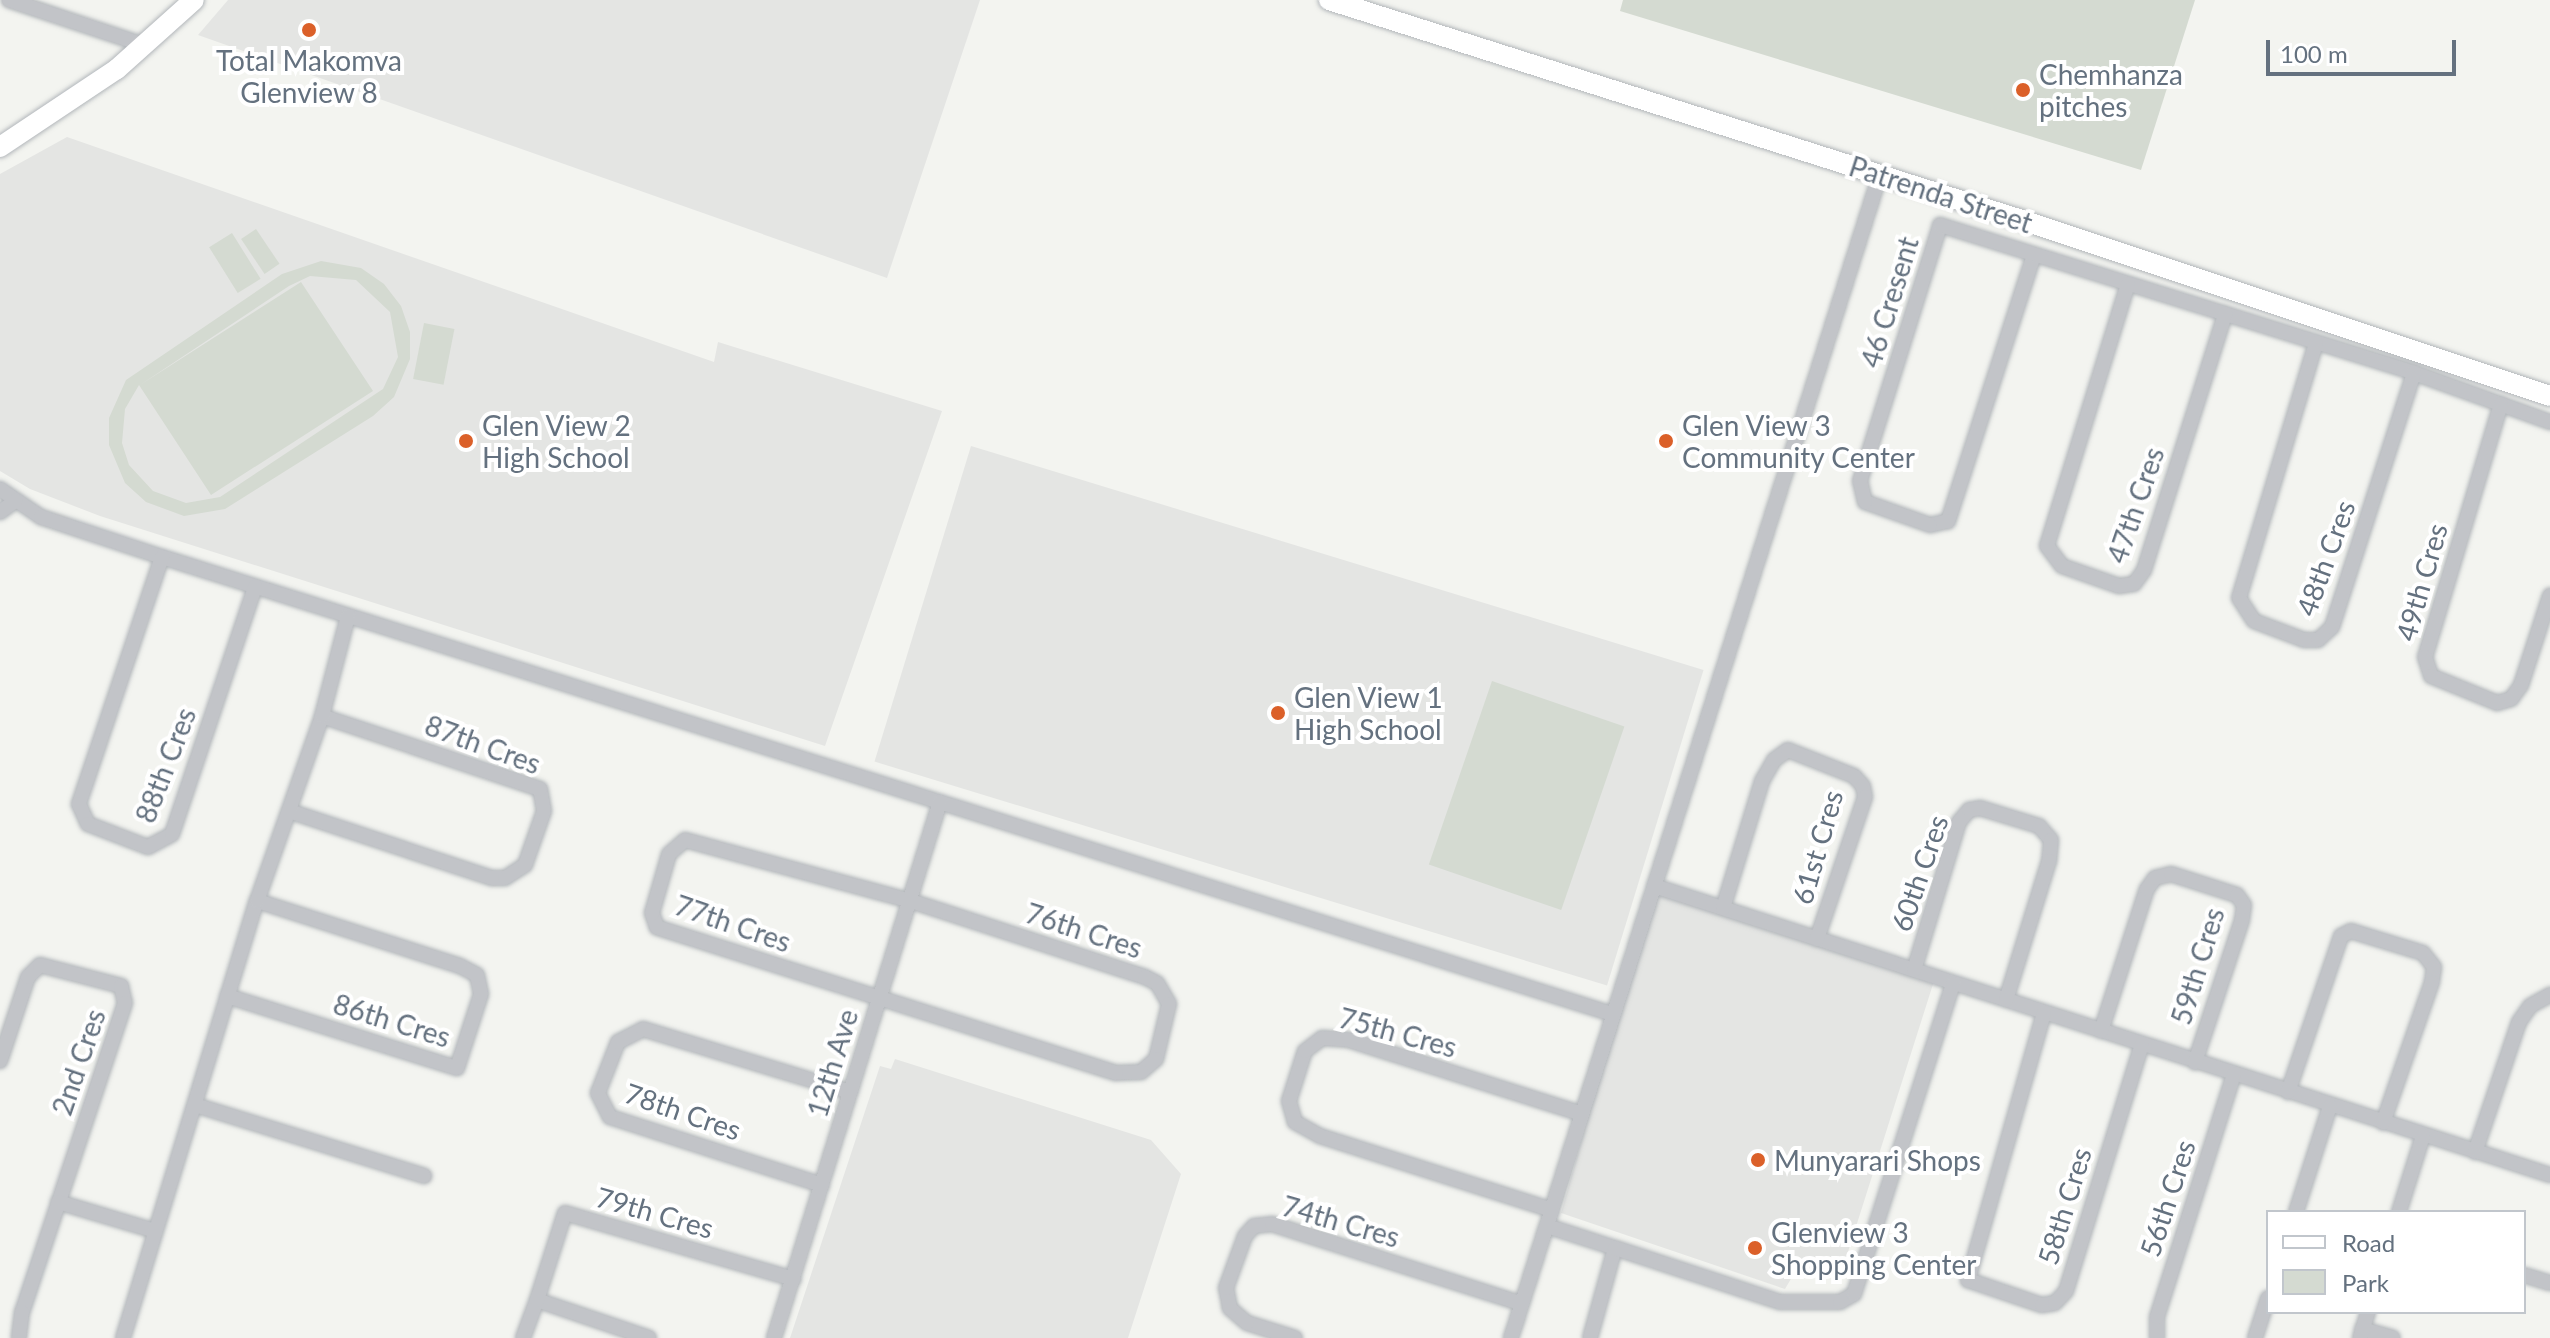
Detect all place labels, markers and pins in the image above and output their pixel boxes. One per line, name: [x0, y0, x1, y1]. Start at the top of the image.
marker: Total Makomva Glenview 8: [300, 21, 318, 39]
place label: Total Makomva Glenview 8: [216, 43, 402, 109]
place label: Chemhanza pitches: [2039, 57, 2183, 123]
marker: Chemhanza pitches: [2014, 81, 2032, 99]
place label: Glen View 2 High School: [482, 408, 632, 474]
place label: Glen View 3 Community Center: [1682, 408, 1916, 474]
marker: Glen View 2 High School: [457, 432, 475, 450]
marker: Glen View 3 Community Center: [1657, 432, 1675, 450]
place label: Glen View 1 High School: [1294, 680, 1444, 746]
marker: Glen View 1 High School: [1269, 704, 1287, 722]
place label: Munyarari Shops: [1774, 1143, 1981, 1177]
marker: Munyarari Shops: [1749, 1151, 1767, 1169]
place label: Glenview 3 Shopping Center: [1771, 1215, 1976, 1281]
marker: Glenview 3 Shopping Center: [1746, 1239, 1764, 1257]

